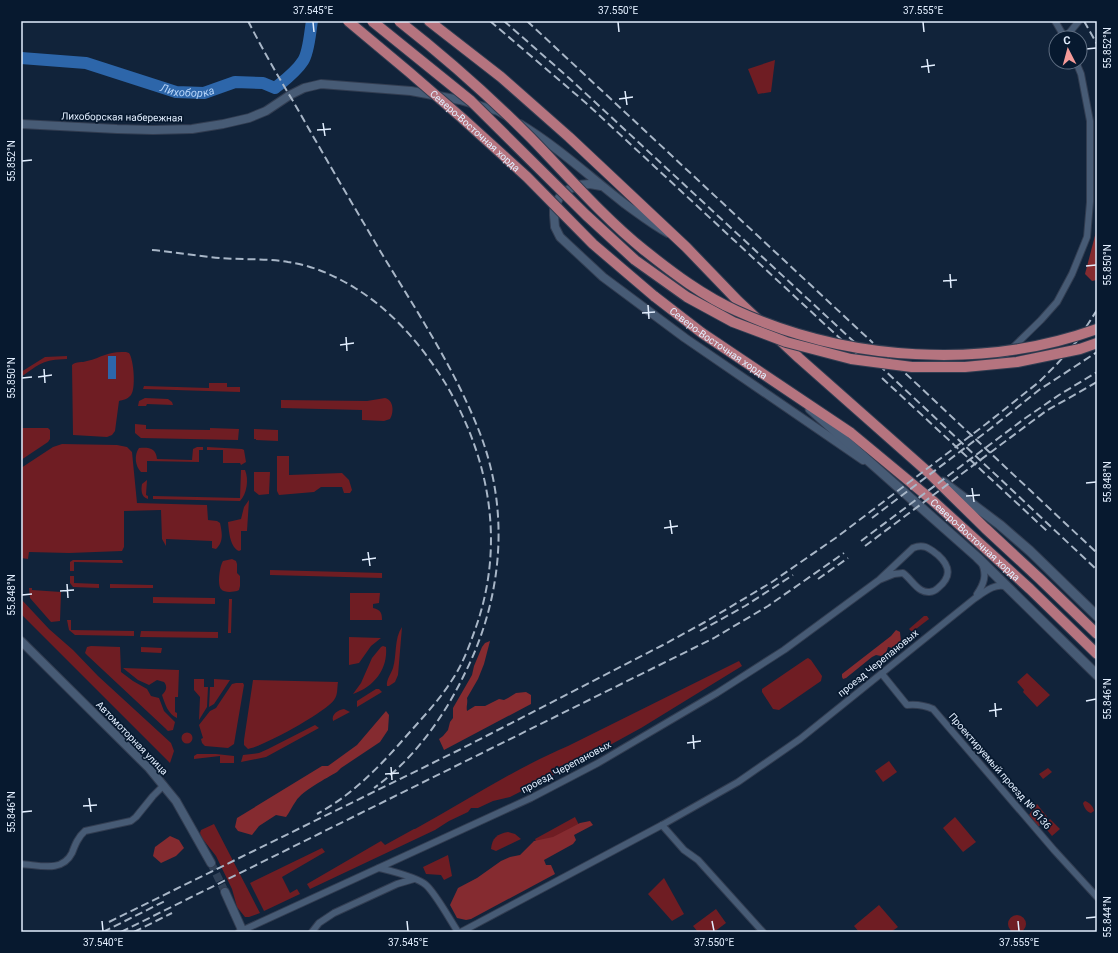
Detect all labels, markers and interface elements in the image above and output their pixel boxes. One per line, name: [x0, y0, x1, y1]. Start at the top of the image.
text: 37.545°E: [293, 5, 333, 16]
text: 37.550°E: [598, 5, 638, 16]
text: 37.555°E: [903, 5, 943, 16]
text: 55.852°N: [1102, 27, 1113, 69]
north arrow: [1048, 30, 1088, 70]
text: С: [1063, 34, 1071, 47]
water label: Лихоборка: [158, 81, 216, 99]
street label: Северо-Восточная хорда: [428, 88, 522, 174]
street label: Лихоборская набережная: [61, 110, 183, 124]
text: 55.852°N: [6, 140, 17, 182]
text: 55.850°N: [1102, 244, 1113, 286]
street label: Северо-Восточная хорда: [668, 305, 770, 381]
text: 55.850°N: [6, 357, 17, 399]
text: 55.848°N: [1102, 461, 1113, 503]
street label: Северо-Восточная хорда: [929, 496, 1022, 583]
text: 55.848°N: [6, 574, 17, 616]
street label: проезд Черепановых: [836, 627, 920, 699]
text: 55.846°N: [1102, 678, 1113, 720]
street label: Автомоторная улица: [94, 699, 170, 777]
street label: Проектируемый проезд № 6136: [947, 711, 1054, 831]
street label: проезд Черепановых: [519, 739, 613, 795]
text: 55.846°N: [6, 791, 17, 833]
text: 55.844°N: [1102, 896, 1113, 938]
text: 37.540°E: [83, 937, 123, 948]
text: 37.545°E: [388, 937, 428, 948]
text: 37.550°E: [694, 937, 734, 948]
text: 37.555°E: [999, 937, 1039, 948]

